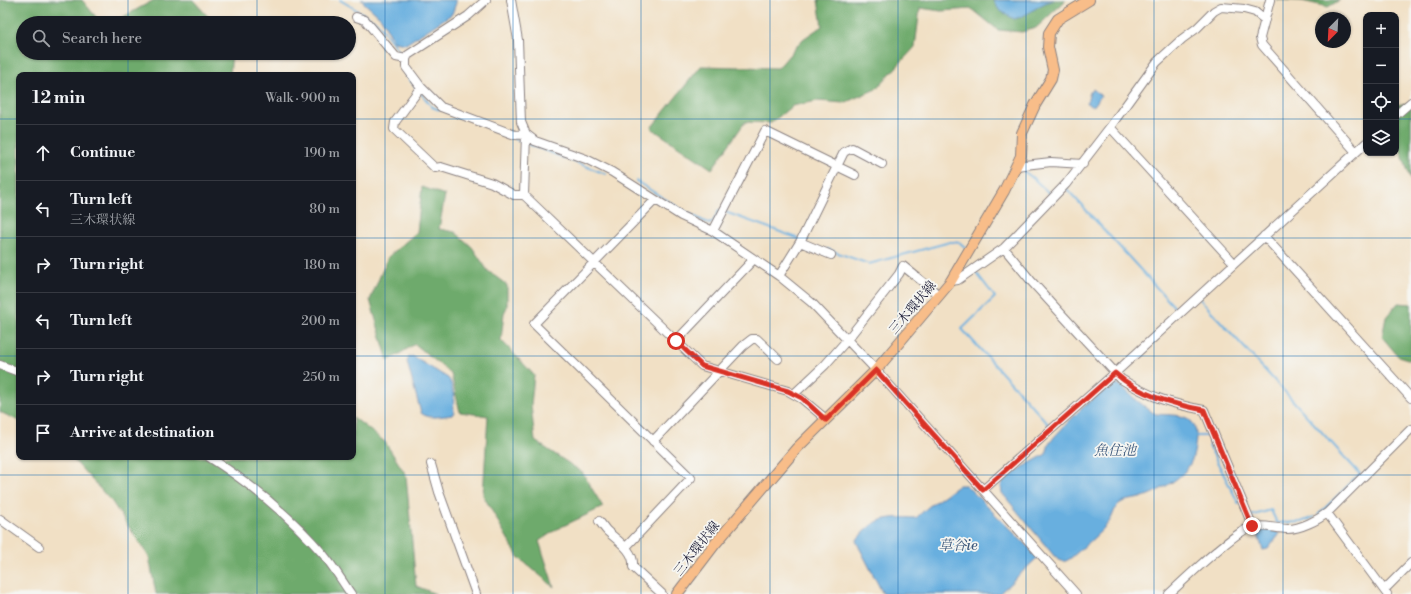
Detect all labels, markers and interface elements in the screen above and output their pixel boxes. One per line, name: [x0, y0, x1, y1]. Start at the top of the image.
north arrow: [1315, 12, 1351, 48]
map controls: [1363, 12, 1399, 156]
button: +: [1363, 12, 1399, 48]
search box: [16, 16, 356, 60]
icon: search: [30, 27, 52, 49]
text: Search here: [62, 29, 142, 48]
button: −: [1363, 48, 1399, 84]
button: locate: [1363, 84, 1399, 120]
text: 12 min: [32, 87, 85, 109]
text: Walk · 900 m: [265, 90, 340, 106]
button: layers: [1363, 120, 1399, 156]
icon: ahead: [32, 142, 54, 164]
text: Continue: [70, 143, 135, 162]
text: 190 m: [304, 145, 340, 161]
text: Turn left: [70, 190, 132, 209]
icon: left: [32, 198, 54, 220]
text: 80 m: [309, 201, 340, 217]
text: 三木環状線: [70, 212, 135, 228]
icon: right: [32, 254, 54, 276]
text: Turn right: [70, 255, 144, 274]
text: 180 m: [304, 257, 340, 273]
street label: 三木環状線: [886, 278, 940, 338]
icon: left: [32, 310, 54, 332]
text: Turn left: [70, 311, 132, 330]
text: 200 m: [301, 313, 340, 329]
route start: [667, 332, 685, 350]
icon: right: [32, 366, 54, 388]
text: Turn right: [70, 367, 144, 386]
text: 250 m: [303, 369, 340, 385]
icon: arrive: [32, 422, 54, 444]
text: Arrive at destination: [70, 423, 214, 442]
water label: 魚住池: [1094, 442, 1138, 460]
route end: [1243, 517, 1261, 535]
street label: 三木環状線: [670, 518, 723, 579]
water label: 草谷ie: [939, 537, 978, 555]

